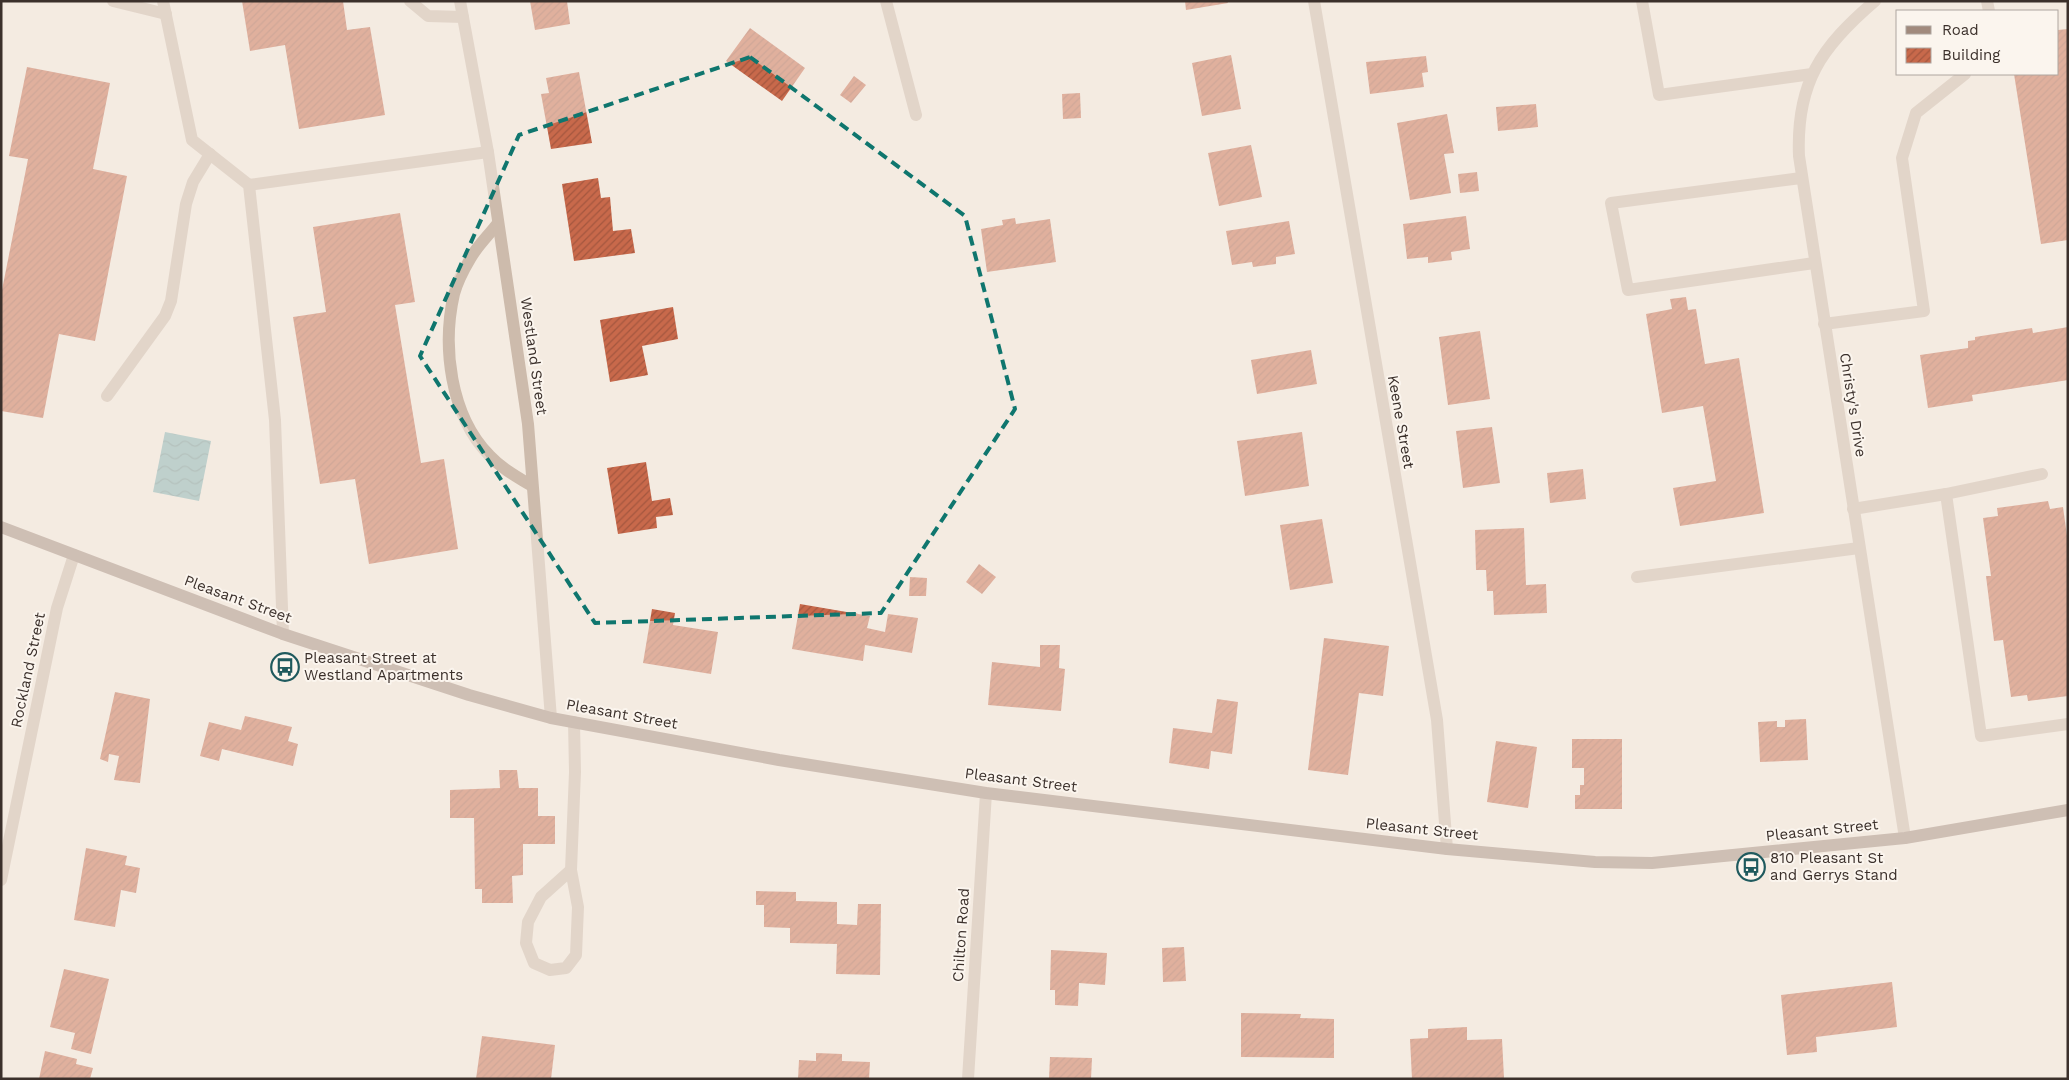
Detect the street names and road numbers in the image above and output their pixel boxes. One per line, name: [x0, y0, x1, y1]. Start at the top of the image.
street label: Westland Street: [517, 296, 551, 417]
street label: Christy's Drive: [1836, 352, 1870, 458]
street label: Keene Street: [1384, 374, 1418, 471]
street label: Pleasant Street: [182, 571, 295, 627]
street label: Rockland Street: [7, 610, 49, 729]
street label: Pleasant Street: [565, 695, 680, 733]
street label: Pleasant Street: [964, 764, 1079, 796]
street label: Pleasant Street: [1365, 814, 1480, 844]
street label: Pleasant Street: [1765, 815, 1880, 845]
street label: Chilton Road: [949, 887, 973, 983]

